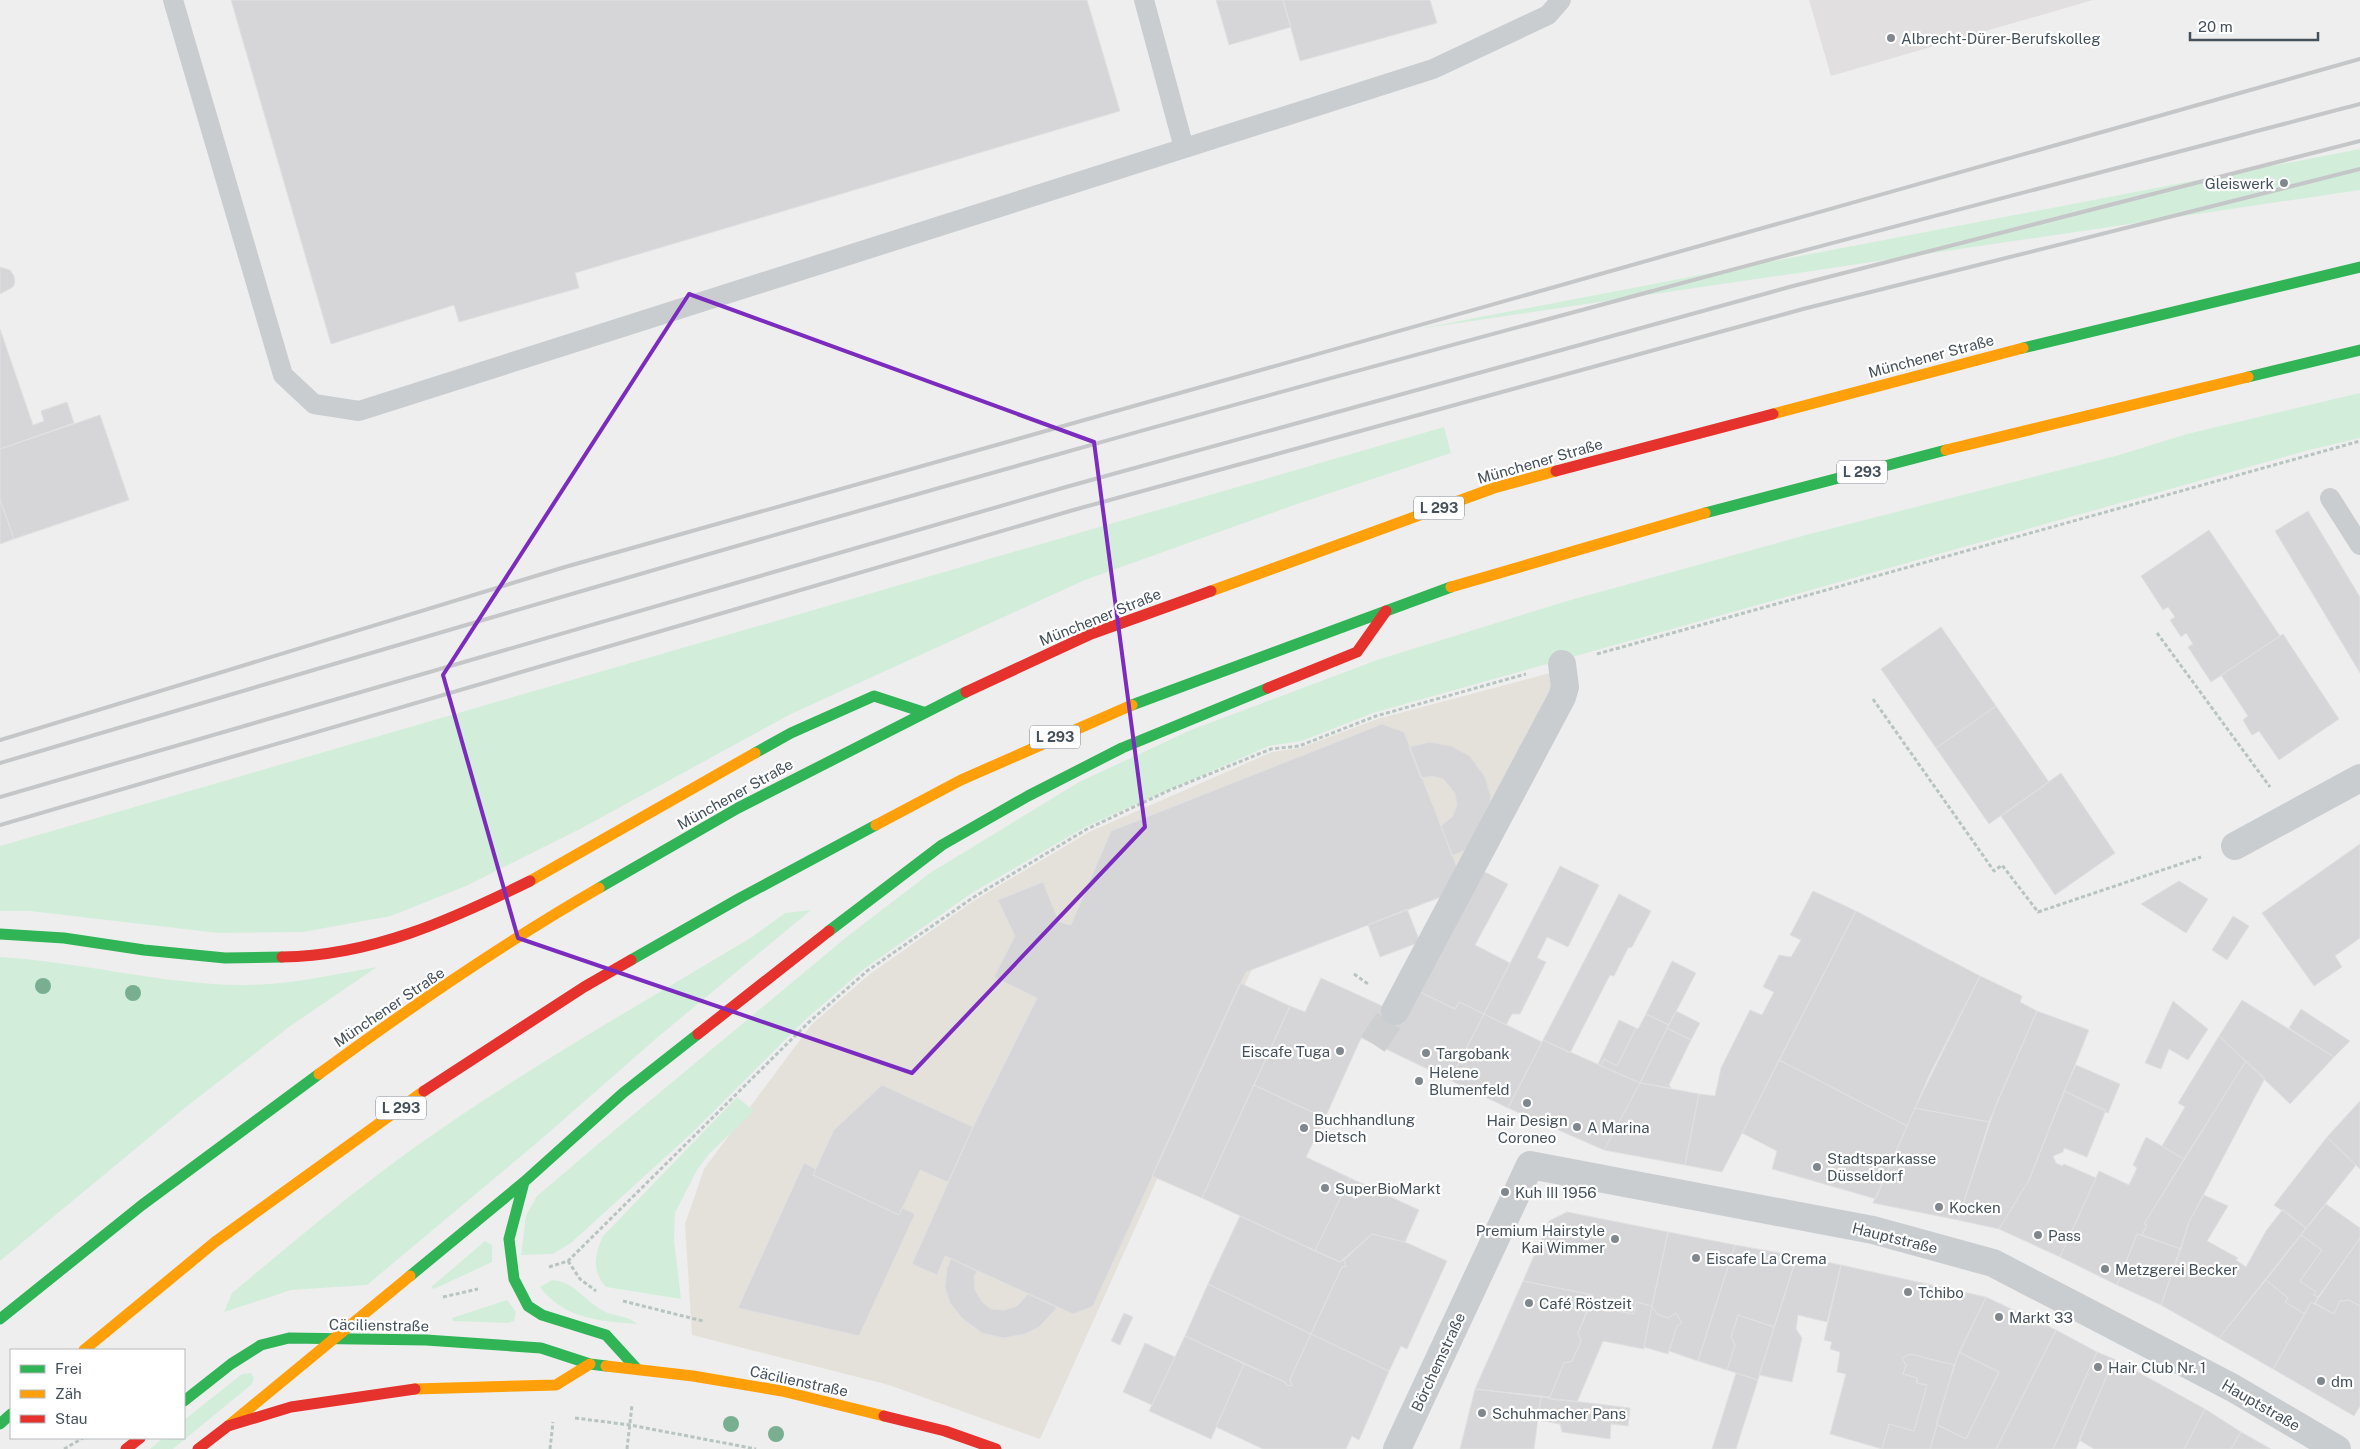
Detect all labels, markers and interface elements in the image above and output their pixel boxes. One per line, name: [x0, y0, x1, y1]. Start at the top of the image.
scale bar: [2190, 10, 2318, 42]
text: 20 m: [2198, 18, 2233, 35]
place label: Albrecht-Dürer-Berufskolleg: [1901, 30, 2100, 47]
marker: Albrecht-Dürer-Berufskolleg: [1885, 32, 1897, 44]
place label: Gleiswerk: [2205, 175, 2274, 192]
marker: Gleiswerk: [2278, 177, 2290, 189]
street label: Münchener Straße: [1866, 331, 1996, 381]
street label: Münchener Straße: [1475, 435, 1605, 487]
road number: L 293: [1837, 461, 1887, 484]
road number: L 293: [1414, 496, 1464, 520]
street label: Münchener Straße: [1037, 585, 1163, 649]
road number: L 293: [1030, 726, 1080, 749]
street label: Münchener Straße: [674, 755, 796, 833]
street label: Münchener Straße: [331, 964, 447, 1050]
place label: Eiscafe Tuga: [1241, 1043, 1330, 1060]
marker: Eiscafe Tuga: [1334, 1045, 1346, 1057]
place label: Targobank: [1436, 1045, 1510, 1062]
marker: Targobank: [1420, 1047, 1432, 1059]
place label: Helene Blumenfeld: [1429, 1064, 1510, 1098]
marker: Helene Blumenfeld: [1413, 1075, 1425, 1087]
road number: L 293: [376, 1096, 426, 1120]
marker: Hair Design Coroneo: [1521, 1097, 1533, 1109]
place label: Buchhandlung Dietsch: [1314, 1111, 1415, 1145]
place label: Hair Design Coroneo: [1486, 1112, 1568, 1146]
place label: A Marina: [1587, 1119, 1649, 1136]
marker: A Marina: [1571, 1121, 1583, 1133]
marker: Buchhandlung Dietsch: [1298, 1122, 1310, 1134]
place label: Stadtsparkasse Düsseldorf: [1827, 1150, 1936, 1184]
marker: Stadtsparkasse Düsseldorf: [1811, 1161, 1823, 1173]
place label: SuperBioMarkt: [1335, 1180, 1441, 1197]
marker: SuperBioMarkt: [1319, 1182, 1331, 1194]
place label: Kuh III 1956: [1515, 1184, 1597, 1201]
marker: Kuh III 1956: [1499, 1186, 1511, 1198]
place label: Kocken: [1949, 1199, 2001, 1216]
marker: Kocken: [1933, 1201, 1945, 1213]
street label: Hauptstraße: [1851, 1219, 1939, 1257]
place label: Premium Hairstyle Kai Wimmer: [1476, 1222, 1605, 1256]
place label: Pass: [2048, 1227, 2081, 1244]
marker: Pass: [2032, 1229, 2044, 1241]
marker: Premium Hairstyle Kai Wimmer: [1609, 1233, 1621, 1245]
place label: Eiscafe La Crema: [1706, 1250, 1827, 1267]
marker: Eiscafe La Crema: [1690, 1252, 1702, 1264]
place label: Metzgerei Becker: [2115, 1261, 2238, 1278]
marker: Metzgerei Becker: [2099, 1263, 2111, 1275]
place label: Tchibo: [1918, 1284, 1964, 1301]
marker: Tchibo: [1902, 1286, 1914, 1298]
place label: Café Röstzeit: [1539, 1295, 1632, 1312]
marker: Café Röstzeit: [1523, 1297, 1535, 1309]
place label: Markt 33: [2009, 1309, 2073, 1326]
street label: Börchemstraße: [1408, 1310, 1468, 1414]
marker: Markt 33: [1993, 1311, 2005, 1323]
street label: Cäcilienstraße: [329, 1316, 429, 1334]
legend: [10, 1349, 185, 1439]
place label: Hair Club Nr. 1: [2108, 1359, 2206, 1376]
text: Frei: [55, 1360, 82, 1377]
marker: Hair Club Nr. 1: [2092, 1361, 2104, 1373]
street label: Cäcilienstraße: [748, 1362, 850, 1400]
place label: dm: [2331, 1373, 2353, 1390]
marker: dm: [2315, 1375, 2327, 1387]
street label: Hauptstraße: [2219, 1376, 2303, 1434]
text: Zäh: [55, 1385, 82, 1402]
place label: Schuhmacher Pans: [1492, 1405, 1626, 1422]
marker: Schuhmacher Pans: [1476, 1407, 1488, 1419]
text: Stau: [55, 1410, 88, 1427]

